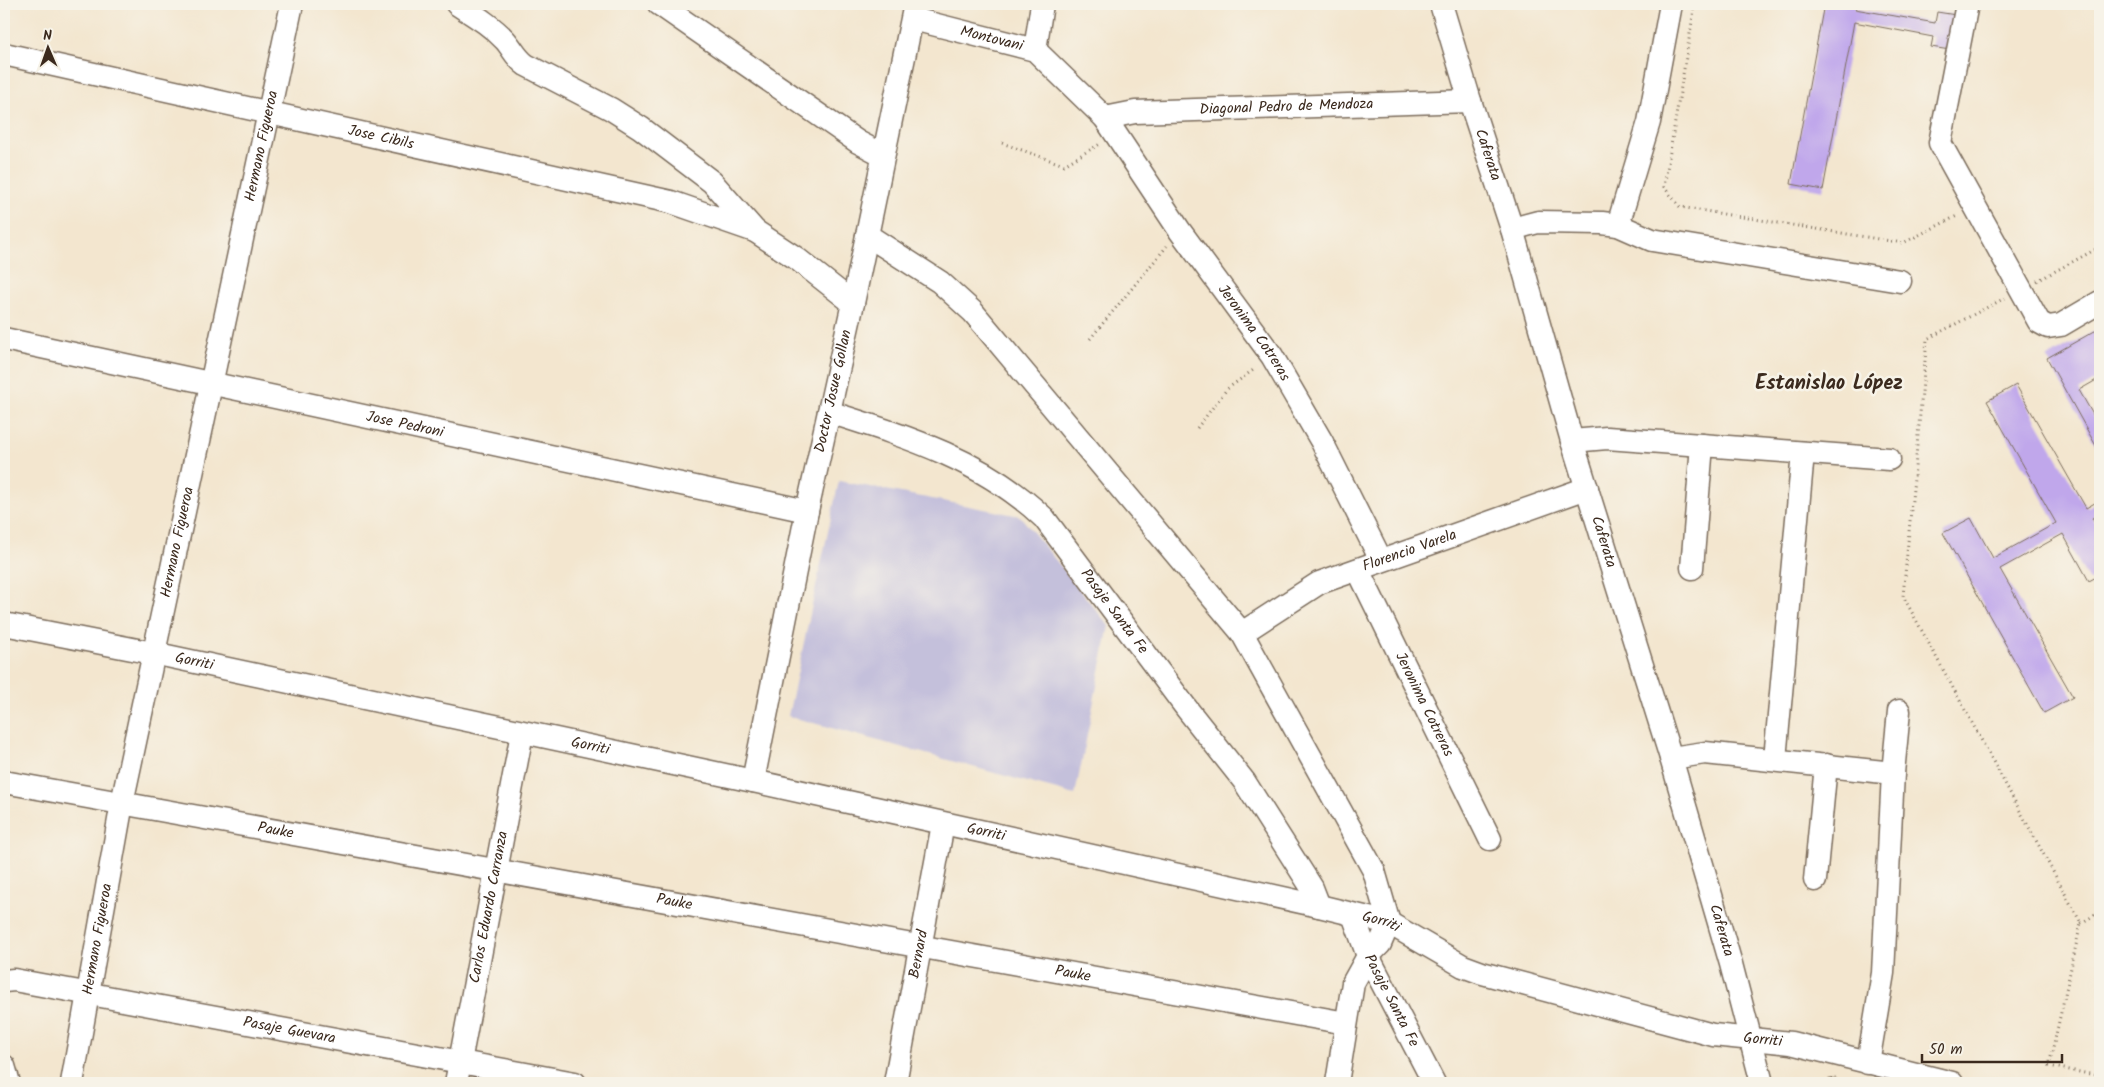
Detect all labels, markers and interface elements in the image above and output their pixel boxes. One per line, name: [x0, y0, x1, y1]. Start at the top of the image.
street label: Montovani: [957, 19, 1027, 59]
north arrow: [22, 22, 72, 72]
text: N: [43, 25, 53, 47]
street label: Hermano Figueroa: [238, 88, 285, 204]
street label: Diagonal Pedro de Mendoza: [1199, 92, 1374, 122]
street label: Jose Cibils: [345, 119, 417, 157]
street label: Caferata: [1468, 126, 1507, 184]
street label: Jeronima Cotreras: [1211, 279, 1297, 386]
street label: Doctor Josue Gollan: [808, 327, 859, 455]
district label: Estanislao López: [1755, 368, 1903, 400]
street label: Jose Pedroni: [364, 405, 447, 445]
street label: Hermano Figueroa: [154, 485, 201, 600]
street label: Caferata: [1584, 513, 1623, 571]
street label: Florencio Varela: [1359, 523, 1460, 579]
street label: Pasaje Santa Fe: [1074, 564, 1154, 660]
street label: Gorriti: [173, 646, 217, 678]
street label: Jeronima Cotreras: [1388, 648, 1460, 762]
street label: Gorriti: [569, 731, 613, 762]
street label: Pauke: [256, 816, 296, 846]
street label: Gorriti: [965, 817, 1009, 849]
street label: Carlos Eduardo Carranza: [463, 829, 515, 985]
street label: Hermano Figueroa: [76, 882, 119, 997]
street label: Pauke: [654, 887, 694, 917]
street label: Caferata: [1702, 901, 1740, 959]
street label: Gorriti: [1360, 905, 1406, 940]
street label: Bernard: [903, 928, 935, 980]
street label: Pasaje Santa Fe: [1357, 950, 1425, 1052]
street label: Pauke: [1053, 959, 1093, 989]
street label: Pasaje Guevara: [241, 1010, 338, 1051]
street label: Gorriti: [1742, 1026, 1785, 1054]
scale bar: [1922, 1032, 2062, 1064]
text: 50 m: [1929, 1038, 1963, 1062]

